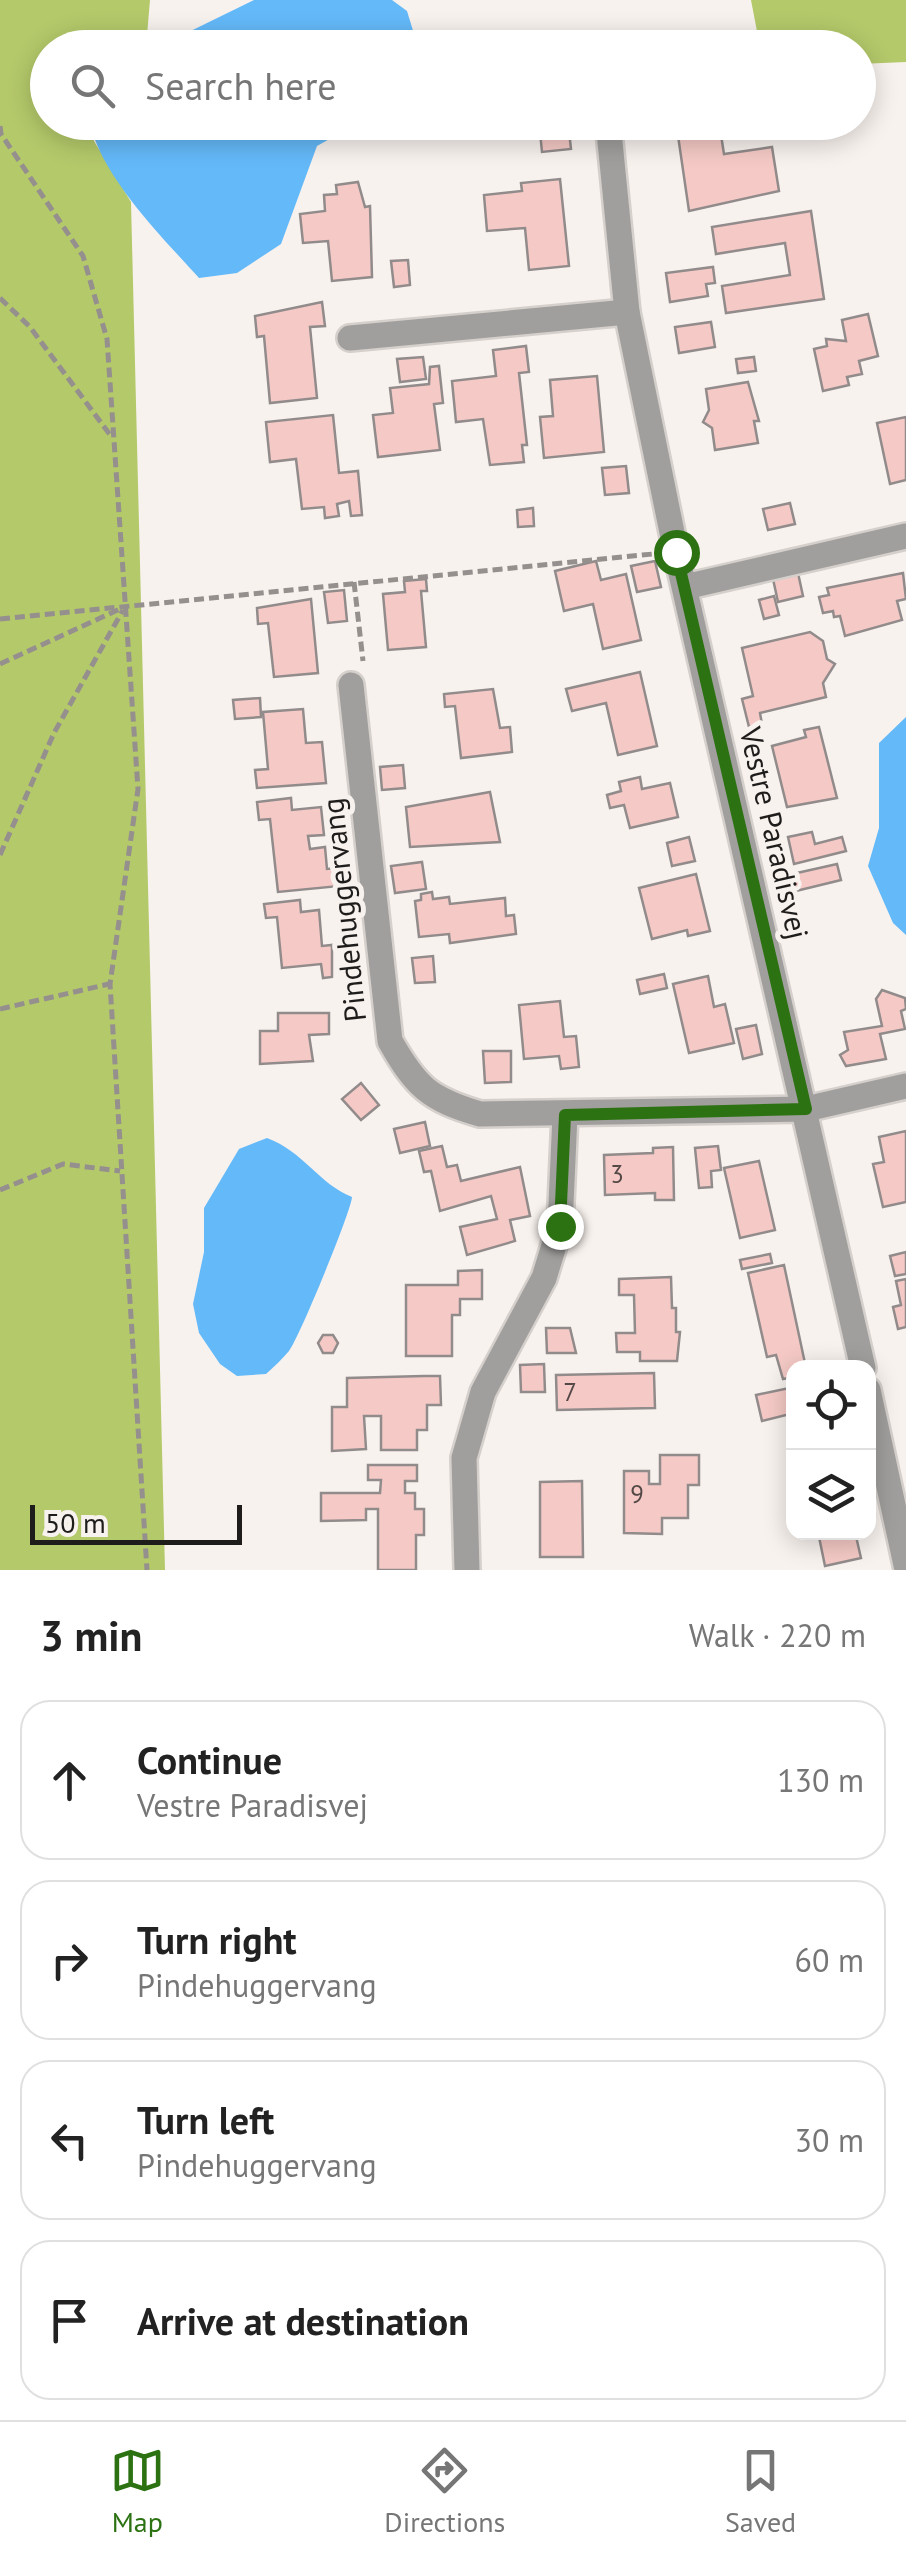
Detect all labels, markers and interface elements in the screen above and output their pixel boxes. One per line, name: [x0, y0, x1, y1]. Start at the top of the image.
search box: [30, 30, 876, 140]
icon: search: [65, 58, 120, 113]
text: Search here: [145, 61, 337, 110]
route start: [654, 530, 700, 576]
street label: Vestre Paradisvej: [731, 722, 818, 943]
street label: Pindehuggervang: [312, 796, 374, 1024]
house number: 3: [610, 1158, 624, 1190]
route end: [538, 1204, 584, 1250]
map controls: [786, 1360, 876, 1540]
button: locate: [786, 1360, 876, 1450]
house number: 7: [563, 1376, 577, 1408]
button: layers: [786, 1450, 876, 1540]
house number: 9: [630, 1478, 644, 1510]
scale bar: [30, 1500, 242, 1544]
text: 50 m: [45, 1504, 106, 1541]
text: 3 min: [40, 1608, 142, 1663]
text: Walk · 220 m: [689, 1614, 866, 1656]
text: Continue: [137, 1735, 282, 1784]
icon: ahead: [42, 1753, 97, 1808]
text: 130 m: [777, 1759, 864, 1801]
text: Vestre Paradisvej: [137, 1784, 368, 1826]
text: Turn right: [137, 1915, 297, 1964]
icon: right: [42, 1933, 97, 1988]
text: 60 m: [795, 1939, 864, 1981]
text: Pindehuggervang: [137, 1964, 377, 2006]
text: Turn left: [137, 2095, 274, 2144]
icon: left: [42, 2113, 97, 2168]
text: 30 m: [795, 2119, 864, 2161]
text: Pindehuggervang: [137, 2144, 377, 2186]
icon: arrive: [42, 2293, 97, 2348]
text: Arrive at destination: [137, 2296, 469, 2345]
tab: Map: [110, 2443, 165, 2540]
tab: Directions: [384, 2443, 505, 2540]
tab: Saved: [725, 2443, 796, 2540]

